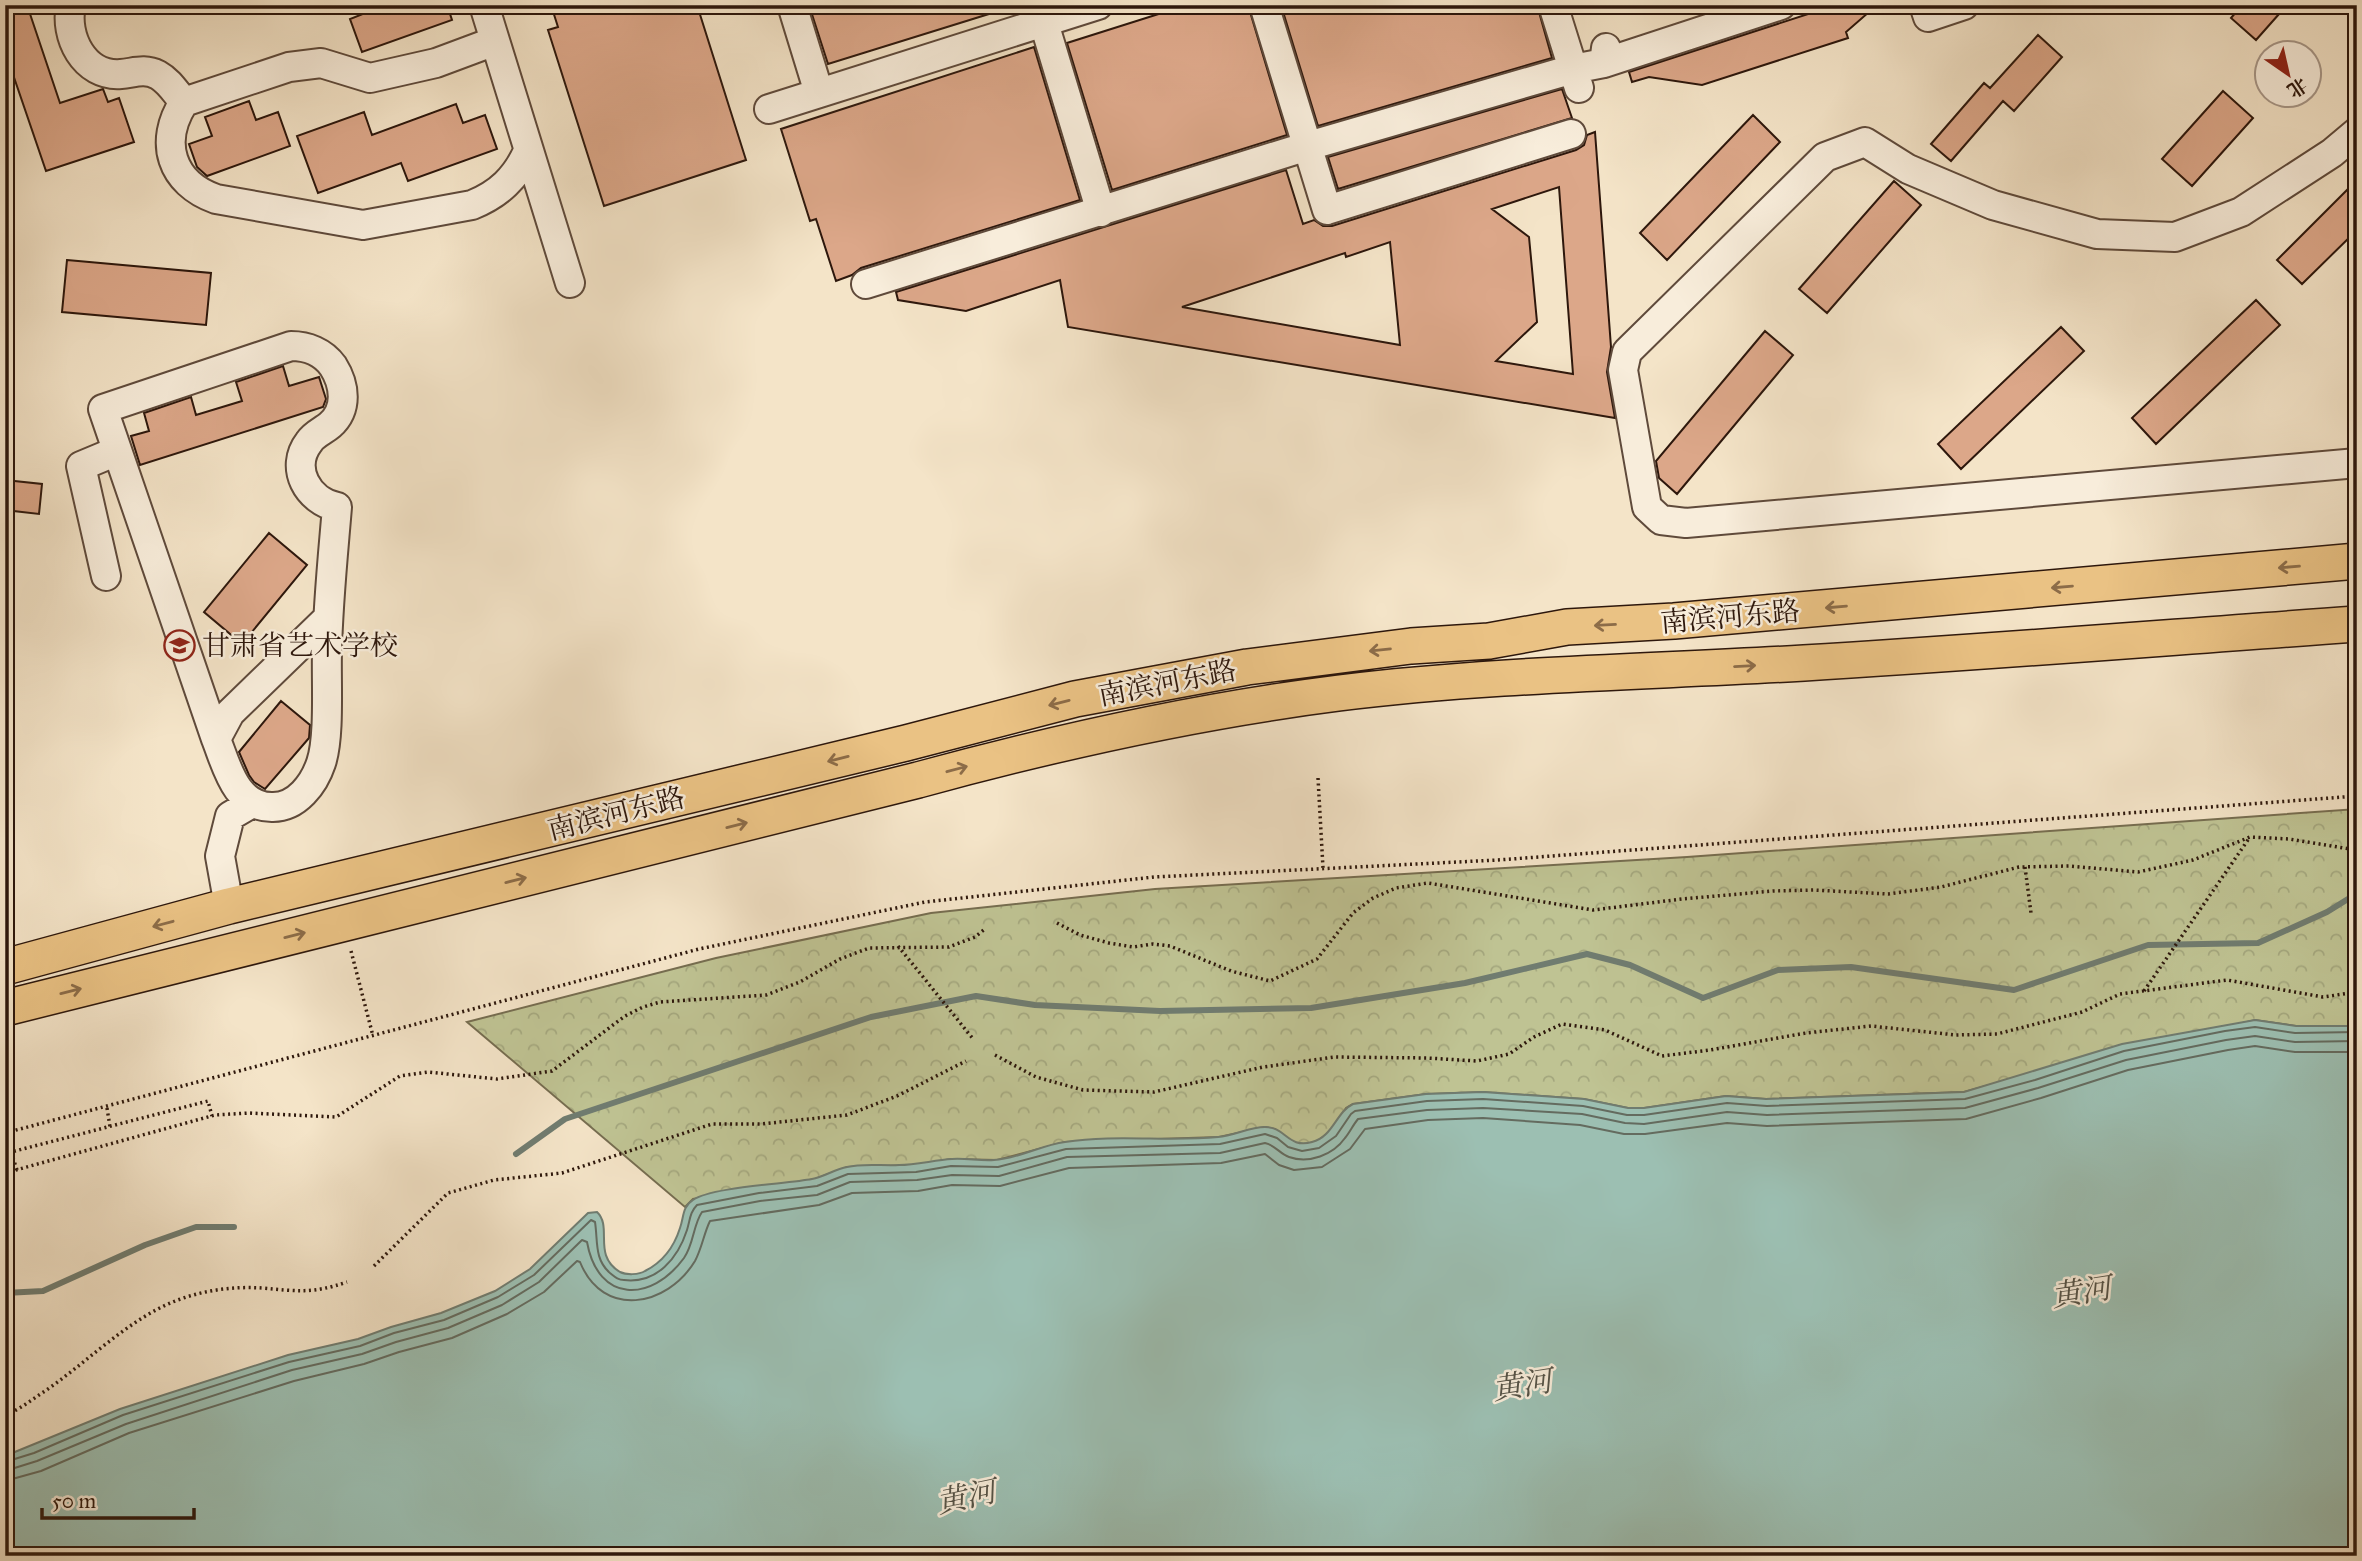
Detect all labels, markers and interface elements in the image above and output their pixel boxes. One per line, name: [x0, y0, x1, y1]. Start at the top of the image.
north arrow: [2254, 38, 2324, 108]
text: 北: [2283, 73, 2312, 103]
one-way arrow: [2278, 561, 2301, 574]
one-way arrow: [2051, 581, 2074, 594]
street label: 南滨河东路: [1659, 593, 1801, 640]
one-way arrow: [1825, 601, 1847, 614]
one-way arrow: [1595, 619, 1617, 632]
school or university icon: 甘肃省艺术学校: [162, 628, 196, 662]
place label: 甘肃省艺术学校: [202, 628, 398, 663]
one-way arrow: [1369, 644, 1391, 657]
street label: 南滨河东路: [1095, 652, 1239, 713]
one-way arrow: [1733, 660, 1756, 673]
one-way arrow: [1048, 697, 1071, 711]
one-way arrow: [827, 753, 850, 767]
one-way arrow: [946, 762, 968, 775]
street label: 南滨河东路: [544, 780, 688, 847]
one-way arrow: [725, 818, 748, 831]
one-way arrow: [504, 873, 527, 886]
one-way arrow: [152, 918, 175, 931]
one-way arrow: [283, 928, 306, 941]
one-way arrow: [60, 984, 82, 997]
water label: 黄河: [2049, 1269, 2118, 1314]
water label: 黄河: [1490, 1362, 1559, 1407]
water label: 黄河: [933, 1472, 1004, 1521]
scale bar: [42, 1477, 194, 1521]
text: 50 m: [52, 1488, 97, 1514]

